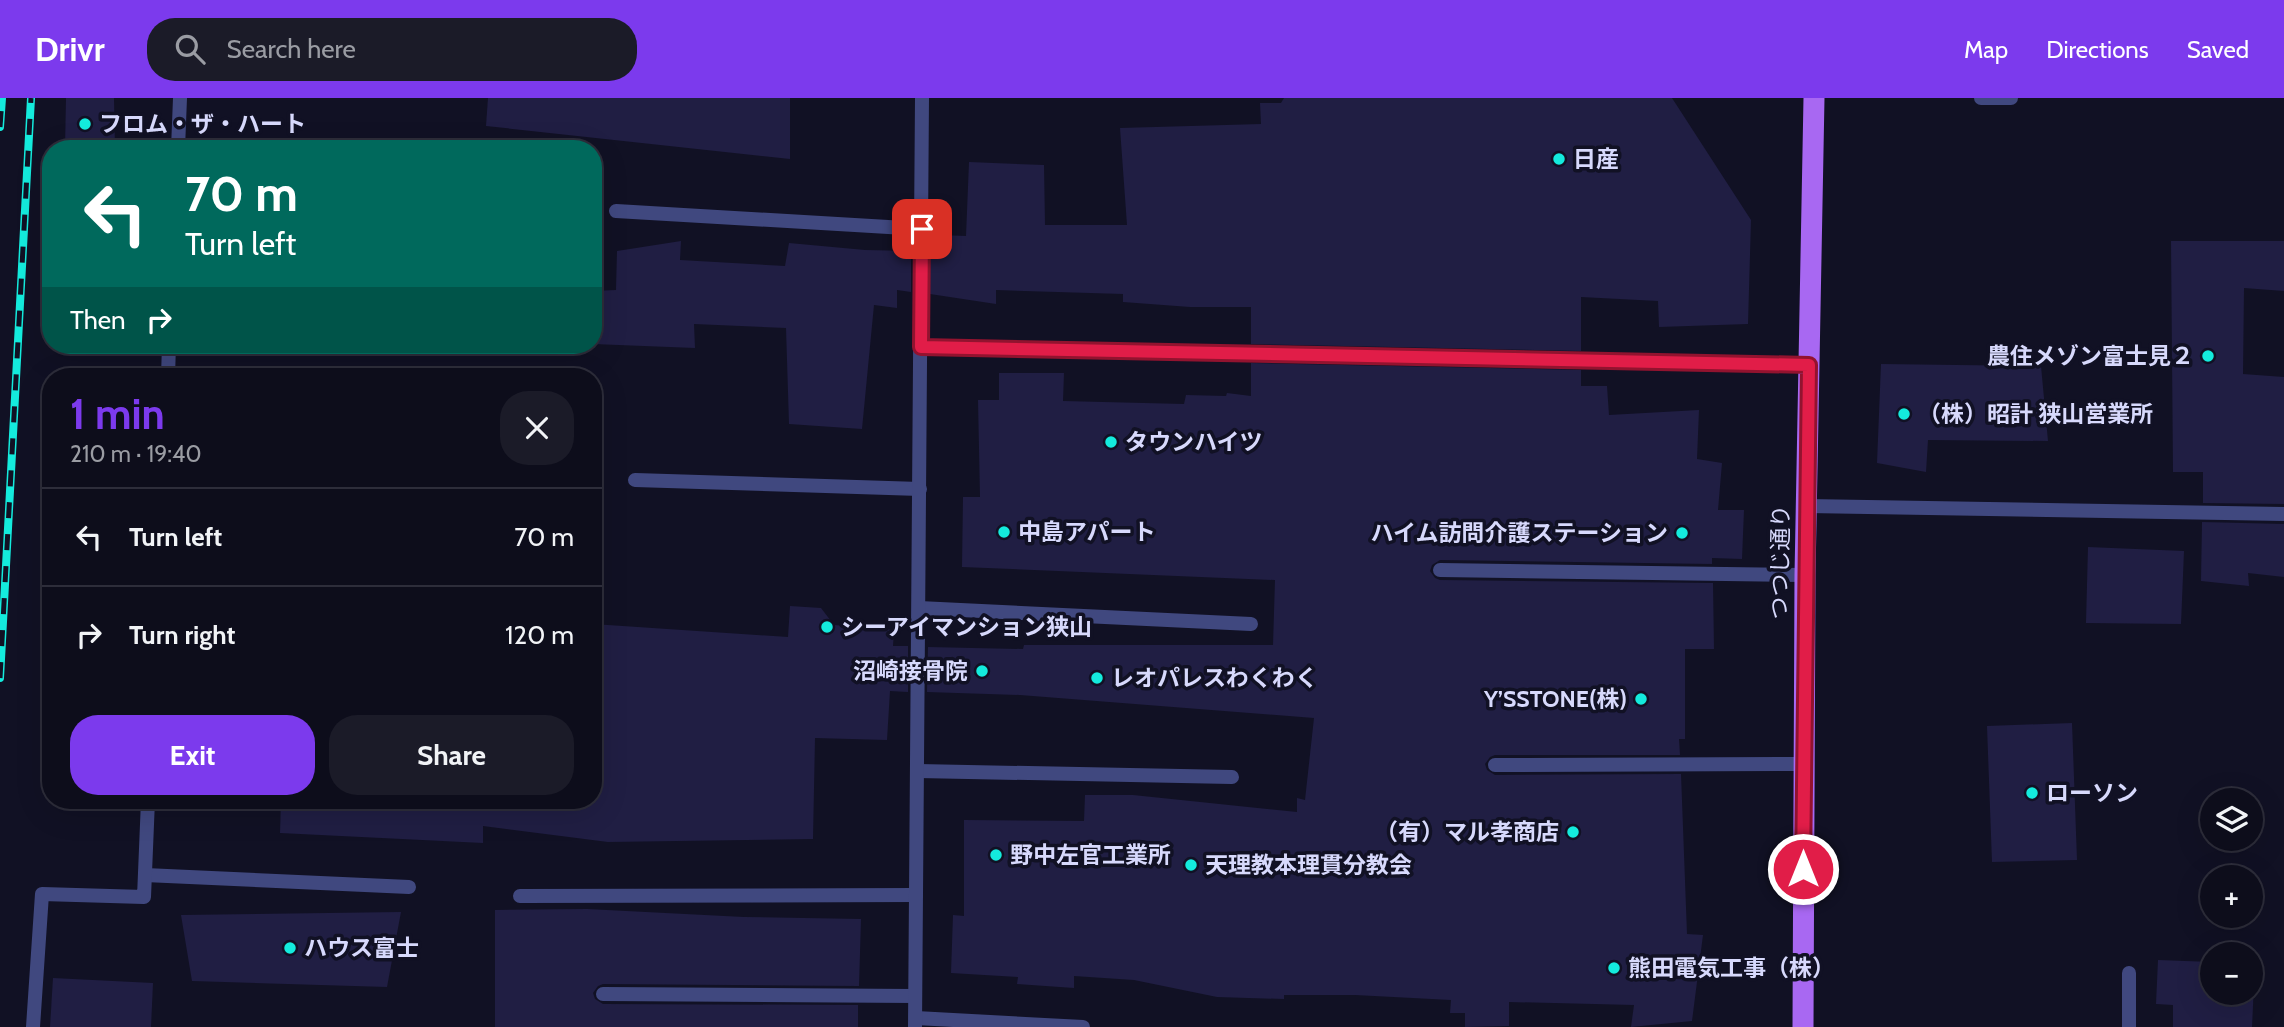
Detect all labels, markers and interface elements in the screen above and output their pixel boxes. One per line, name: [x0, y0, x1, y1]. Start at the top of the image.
search box: [147, 18, 637, 81]
text: Drivr: [35, 29, 105, 69]
icon: search: [171, 30, 209, 68]
text: Search here: [227, 33, 356, 65]
text: Map: [1964, 35, 2008, 64]
text: Directions: [2046, 35, 2149, 64]
text: Saved: [2187, 35, 2249, 64]
place label: フロム・ザ・ハート: [99, 110, 306, 138]
marker: フロム・ザ・ハート: [77, 116, 93, 132]
place label: 日産: [1573, 145, 1619, 173]
marker: 日産: [1551, 151, 1567, 167]
text: 70 m: [185, 164, 298, 223]
icon: left: [70, 168, 161, 259]
pin: [892, 199, 952, 259]
icon: arrive: [903, 210, 941, 248]
text: Turn left: [185, 224, 296, 263]
icon: right: [140, 301, 178, 339]
text: Then: [70, 304, 126, 336]
place label: 農住メゾン富士見２: [1987, 342, 2194, 370]
marker: 農住メゾン富士見２: [2200, 348, 2216, 364]
text: 1 min: [70, 388, 165, 440]
button: close: [500, 391, 574, 465]
place label: （株）昭計 狭山営業所: [1918, 400, 2153, 428]
marker: （株）昭計 狭山営業所: [1896, 406, 1912, 422]
place label: タウンハイツ: [1125, 428, 1263, 456]
marker: タウンハイツ: [1103, 434, 1119, 450]
text: 210 m · 19:40: [70, 440, 201, 468]
street label: つつじ通り: [1765, 504, 1795, 620]
icon: left: [70, 518, 108, 556]
place label: 中島アパート: [1018, 518, 1156, 546]
place label: ハイム訪問介護ステーション: [1370, 519, 1668, 547]
text: Turn left: [129, 521, 222, 553]
text: 70 m: [514, 521, 574, 553]
marker: 中島アパート: [996, 524, 1012, 540]
marker: ハイム訪問介護ステーション: [1674, 525, 1690, 541]
place label: シーアイマンション狭山: [841, 613, 1092, 641]
icon: right: [70, 616, 108, 654]
text: Turn right: [129, 619, 235, 651]
text: 120 m: [505, 619, 574, 651]
marker: シーアイマンション狭山: [819, 619, 835, 635]
place label: 沼崎接骨院: [853, 657, 968, 685]
marker: 沼崎接骨院: [974, 663, 990, 679]
place label: レオパレスわくわく: [1111, 664, 1318, 692]
marker: レオパレスわくわく: [1089, 670, 1105, 686]
place label: Y’SSTONE(株): [1483, 685, 1627, 713]
marker: Y’SSTONE(株): [1633, 691, 1649, 707]
button: Exit: [70, 715, 315, 795]
button: Share: [329, 715, 574, 795]
place label: ローソン: [2046, 779, 2138, 807]
marker: ローソン: [2024, 785, 2040, 801]
map controls: [2200, 788, 2263, 1005]
button: layers: [2200, 788, 2263, 851]
place label: （有）マル孝商店: [1375, 818, 1559, 846]
marker: （有）マル孝商店: [1565, 824, 1581, 840]
position arrow: [1766, 832, 1840, 906]
place label: 野中左官工業所: [1010, 841, 1171, 869]
marker: 野中左官工業所: [988, 847, 1004, 863]
place label: 天理教本理貫分教会: [1205, 851, 1412, 879]
marker: 天理教本理貫分教会: [1183, 857, 1199, 873]
button: +: [2200, 865, 2263, 928]
place label: ハウス富士: [304, 934, 419, 962]
marker: ハウス富士: [282, 940, 298, 956]
button: −: [2200, 942, 2263, 1005]
place label: 熊田電気工事（株）: [1628, 954, 1835, 982]
marker: 熊田電気工事（株）: [1606, 960, 1622, 976]

